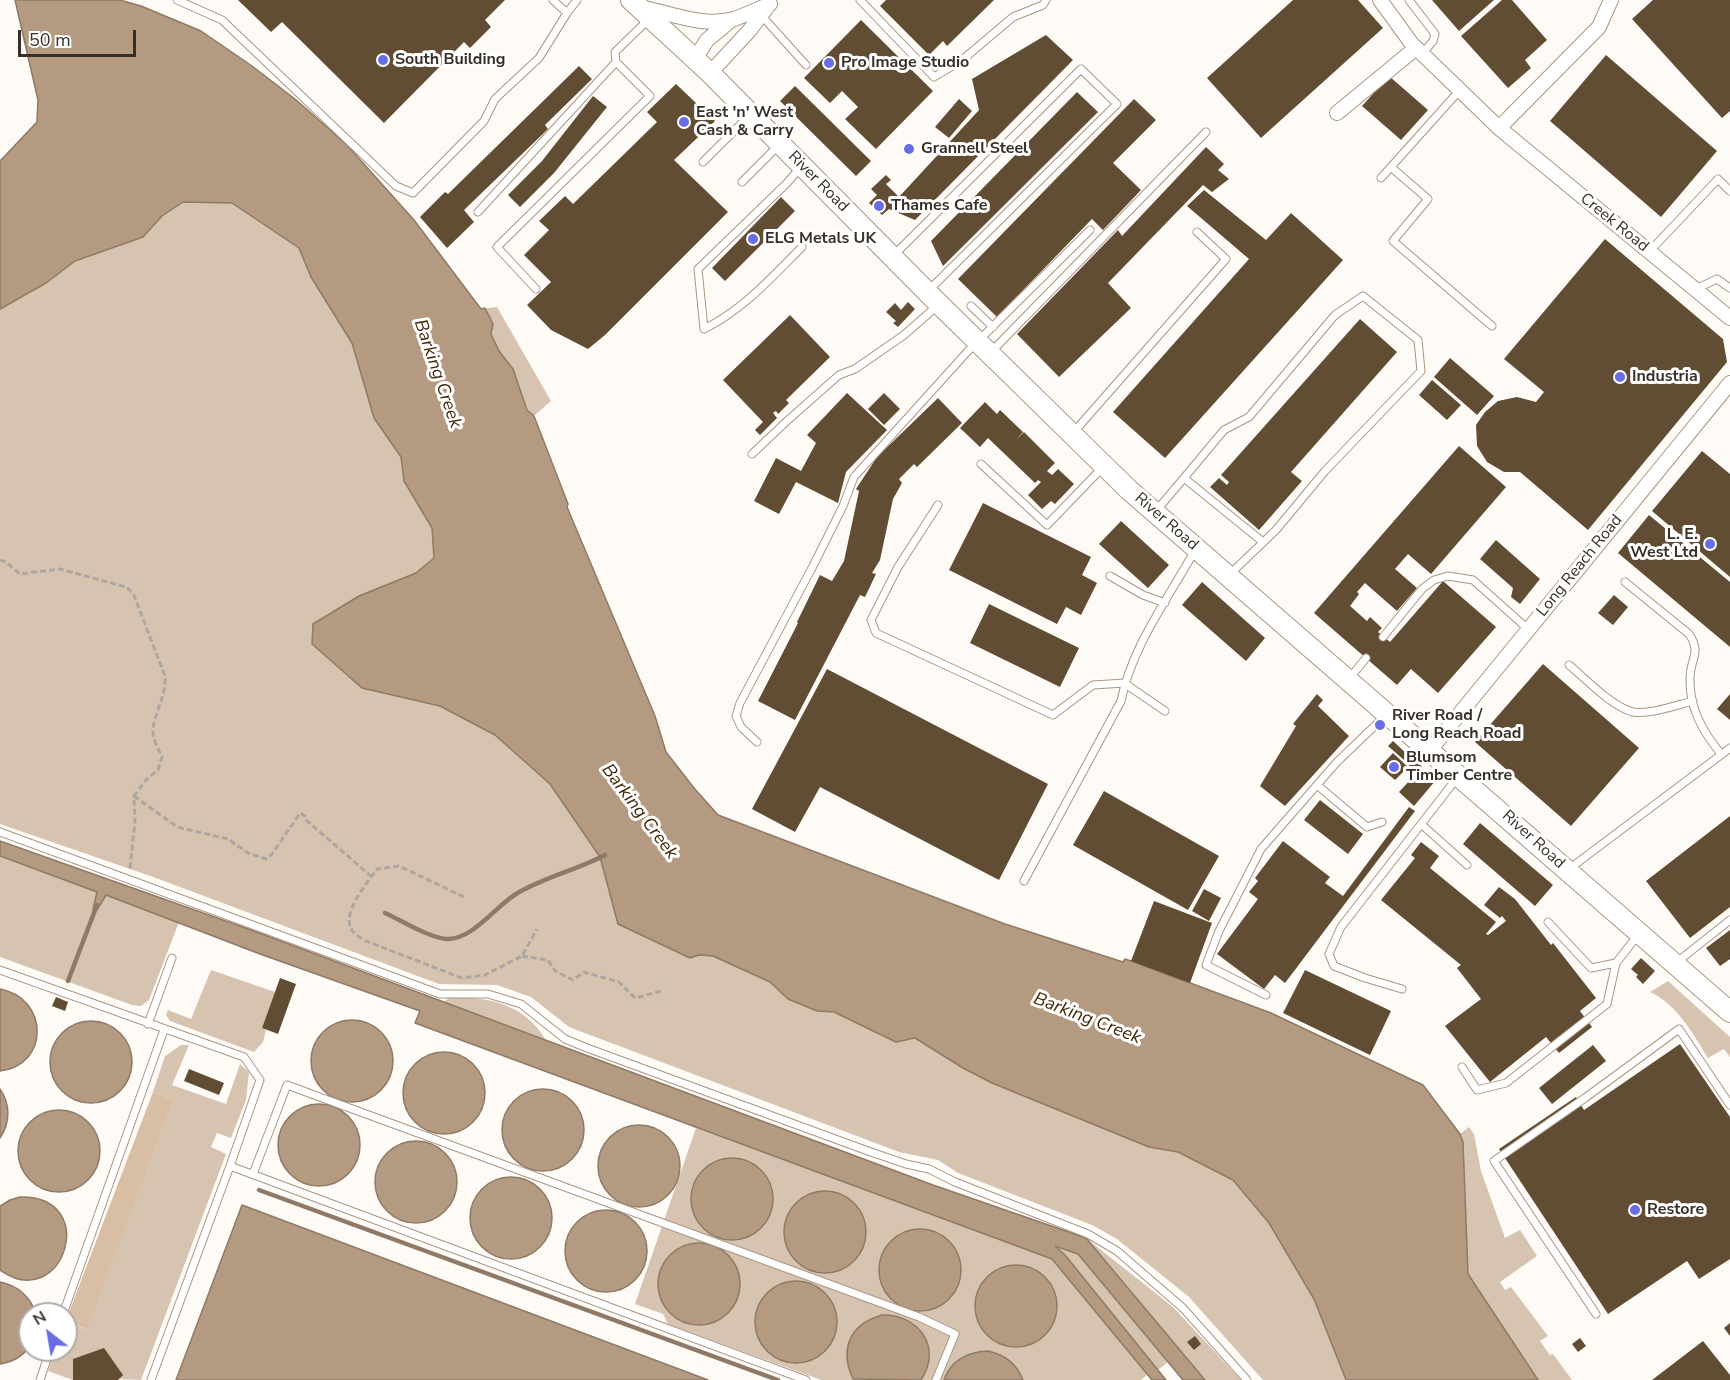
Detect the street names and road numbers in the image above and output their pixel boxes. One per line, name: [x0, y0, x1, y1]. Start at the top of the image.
street label: River Road: [784, 148, 852, 216]
street label: Creek Road: [1576, 189, 1652, 257]
street label: River Road: [1130, 489, 1202, 555]
street label: Long Reach Road: [1533, 511, 1627, 621]
street label: River Road: [1498, 807, 1568, 873]

